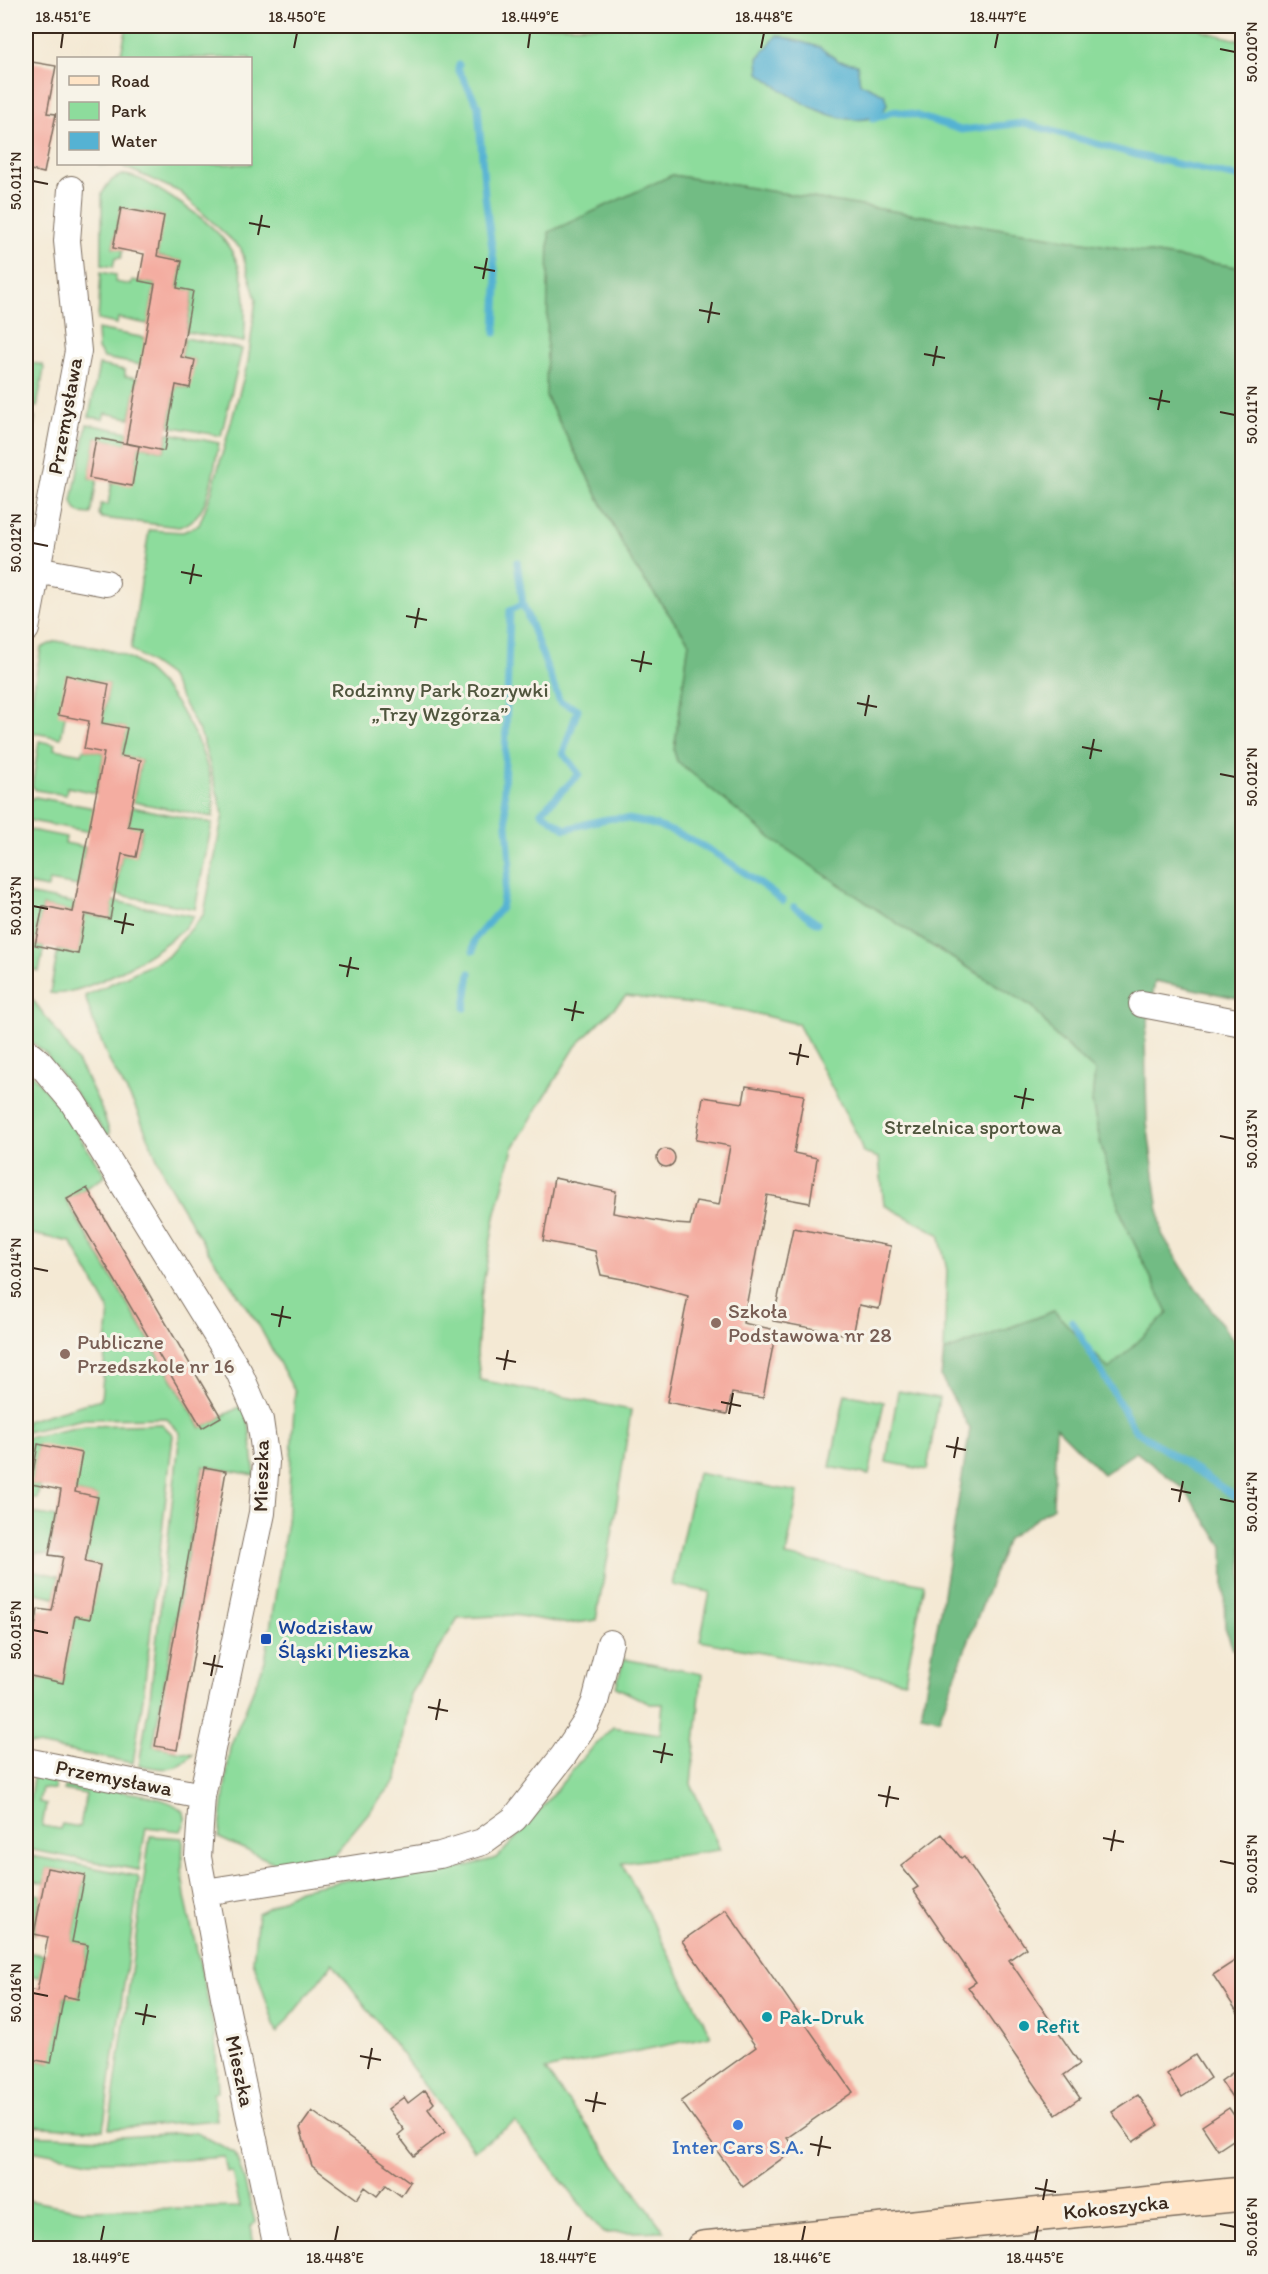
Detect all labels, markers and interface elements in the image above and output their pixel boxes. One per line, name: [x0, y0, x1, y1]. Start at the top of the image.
text: 18.451°E: [35, 8, 91, 26]
text: 18.450°E: [268, 8, 326, 26]
text: 18.449°E: [501, 8, 559, 26]
text: 18.448°E: [735, 8, 793, 26]
text: 18.447°E: [969, 8, 1027, 26]
text: 50.010°N: [1243, 22, 1261, 82]
legend: [57, 57, 252, 165]
text: Road: [111, 70, 150, 92]
text: Park: [111, 100, 146, 122]
text: Water: [111, 130, 157, 152]
text: 50.011°N: [7, 152, 25, 210]
street label: Przemysława: [42, 355, 87, 476]
text: 50.011°N: [1243, 386, 1261, 444]
text: 50.012°N: [7, 513, 25, 573]
park label: Rodzinny Park Rozrywki „Trzy Wzgórza”: [331, 677, 549, 726]
text: 50.012°N: [1243, 747, 1261, 807]
text: 50.013°N: [7, 876, 25, 936]
text: 50.013°N: [1243, 1109, 1261, 1169]
park label: Strzelnica sportowa: [884, 1114, 1062, 1139]
text: 50.014°N: [7, 1238, 25, 1298]
place label: Szkoła Podstawowa nr 28: [728, 1298, 892, 1347]
marker: Szkoła Podstawowa nr 28: [709, 1316, 723, 1330]
place label: Publiczne Przedszkole nr 16: [77, 1329, 235, 1378]
marker: Publiczne Przedszkole nr 16: [58, 1347, 72, 1361]
street label: Mieszka: [247, 1439, 274, 1512]
text: 50.014°N: [1243, 1472, 1261, 1532]
text: 50.015°N: [7, 1600, 25, 1660]
place label: Wodzisław Śląski Mieszka: [278, 1614, 410, 1663]
marker: Wodzisław Śląski Mieszka: [259, 1632, 273, 1646]
street label: Przemysława: [54, 1754, 175, 1801]
text: 50.015°N: [1243, 1834, 1261, 1894]
text: 50.016°N: [7, 1963, 25, 2023]
place label: Pak-Druk: [779, 2004, 864, 2029]
marker: Pak-Druk: [760, 2010, 774, 2024]
place label: Refit: [1036, 2013, 1080, 2038]
marker: Refit: [1017, 2019, 1031, 2033]
street label: Mieszka: [221, 2033, 260, 2109]
marker: Inter Cars S.A.: [731, 2118, 745, 2132]
place label: Inter Cars S.A.: [672, 2134, 804, 2159]
street label: Kokoszycka: [1062, 2189, 1170, 2224]
text: 50.016°N: [1243, 2197, 1261, 2257]
text: 18.449°E: [72, 2249, 130, 2267]
text: 18.448°E: [306, 2249, 364, 2267]
text: 18.447°E: [539, 2249, 597, 2267]
text: 18.446°E: [773, 2249, 831, 2267]
text: 18.445°E: [1006, 2249, 1064, 2267]

